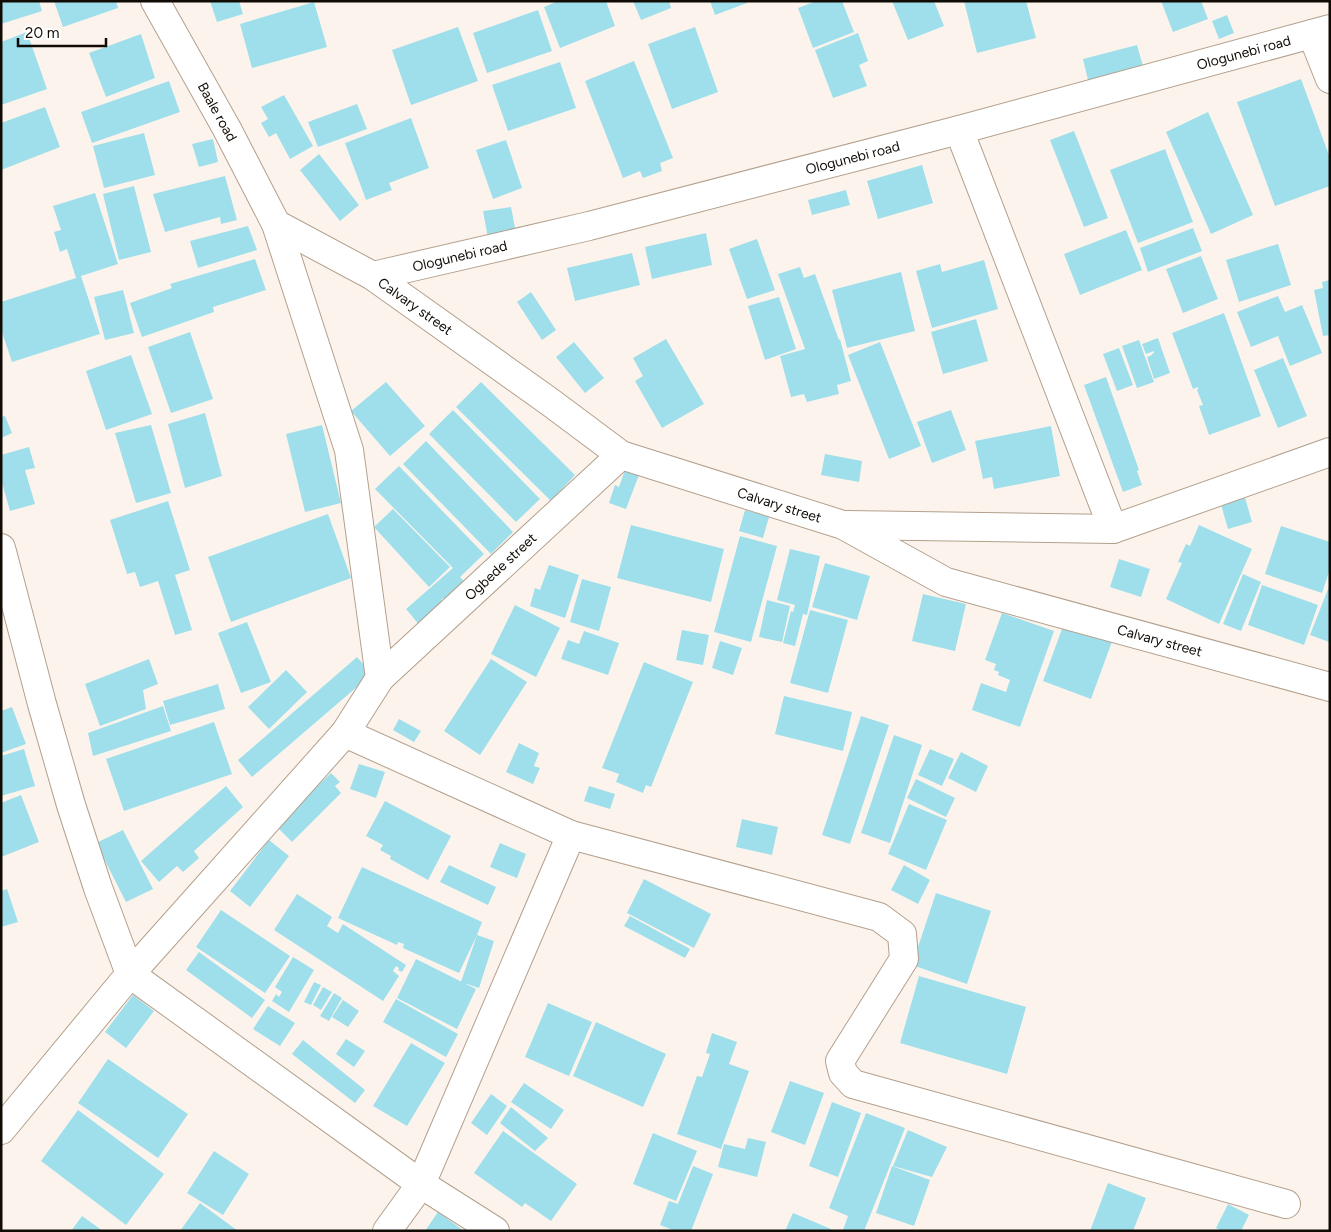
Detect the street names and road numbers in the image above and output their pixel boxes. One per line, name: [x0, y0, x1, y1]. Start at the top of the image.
street label: Ologunebi road: [1195, 32, 1293, 73]
street label: Baale road: [194, 79, 240, 145]
street label: Ologunebi road: [804, 137, 902, 178]
street label: Ologunebi road: [411, 237, 509, 275]
street label: Calvary street: [375, 274, 456, 338]
street label: Calvary street: [735, 484, 824, 526]
street label: Ogbede street: [461, 529, 540, 604]
street label: Calvary street: [1115, 621, 1204, 660]

